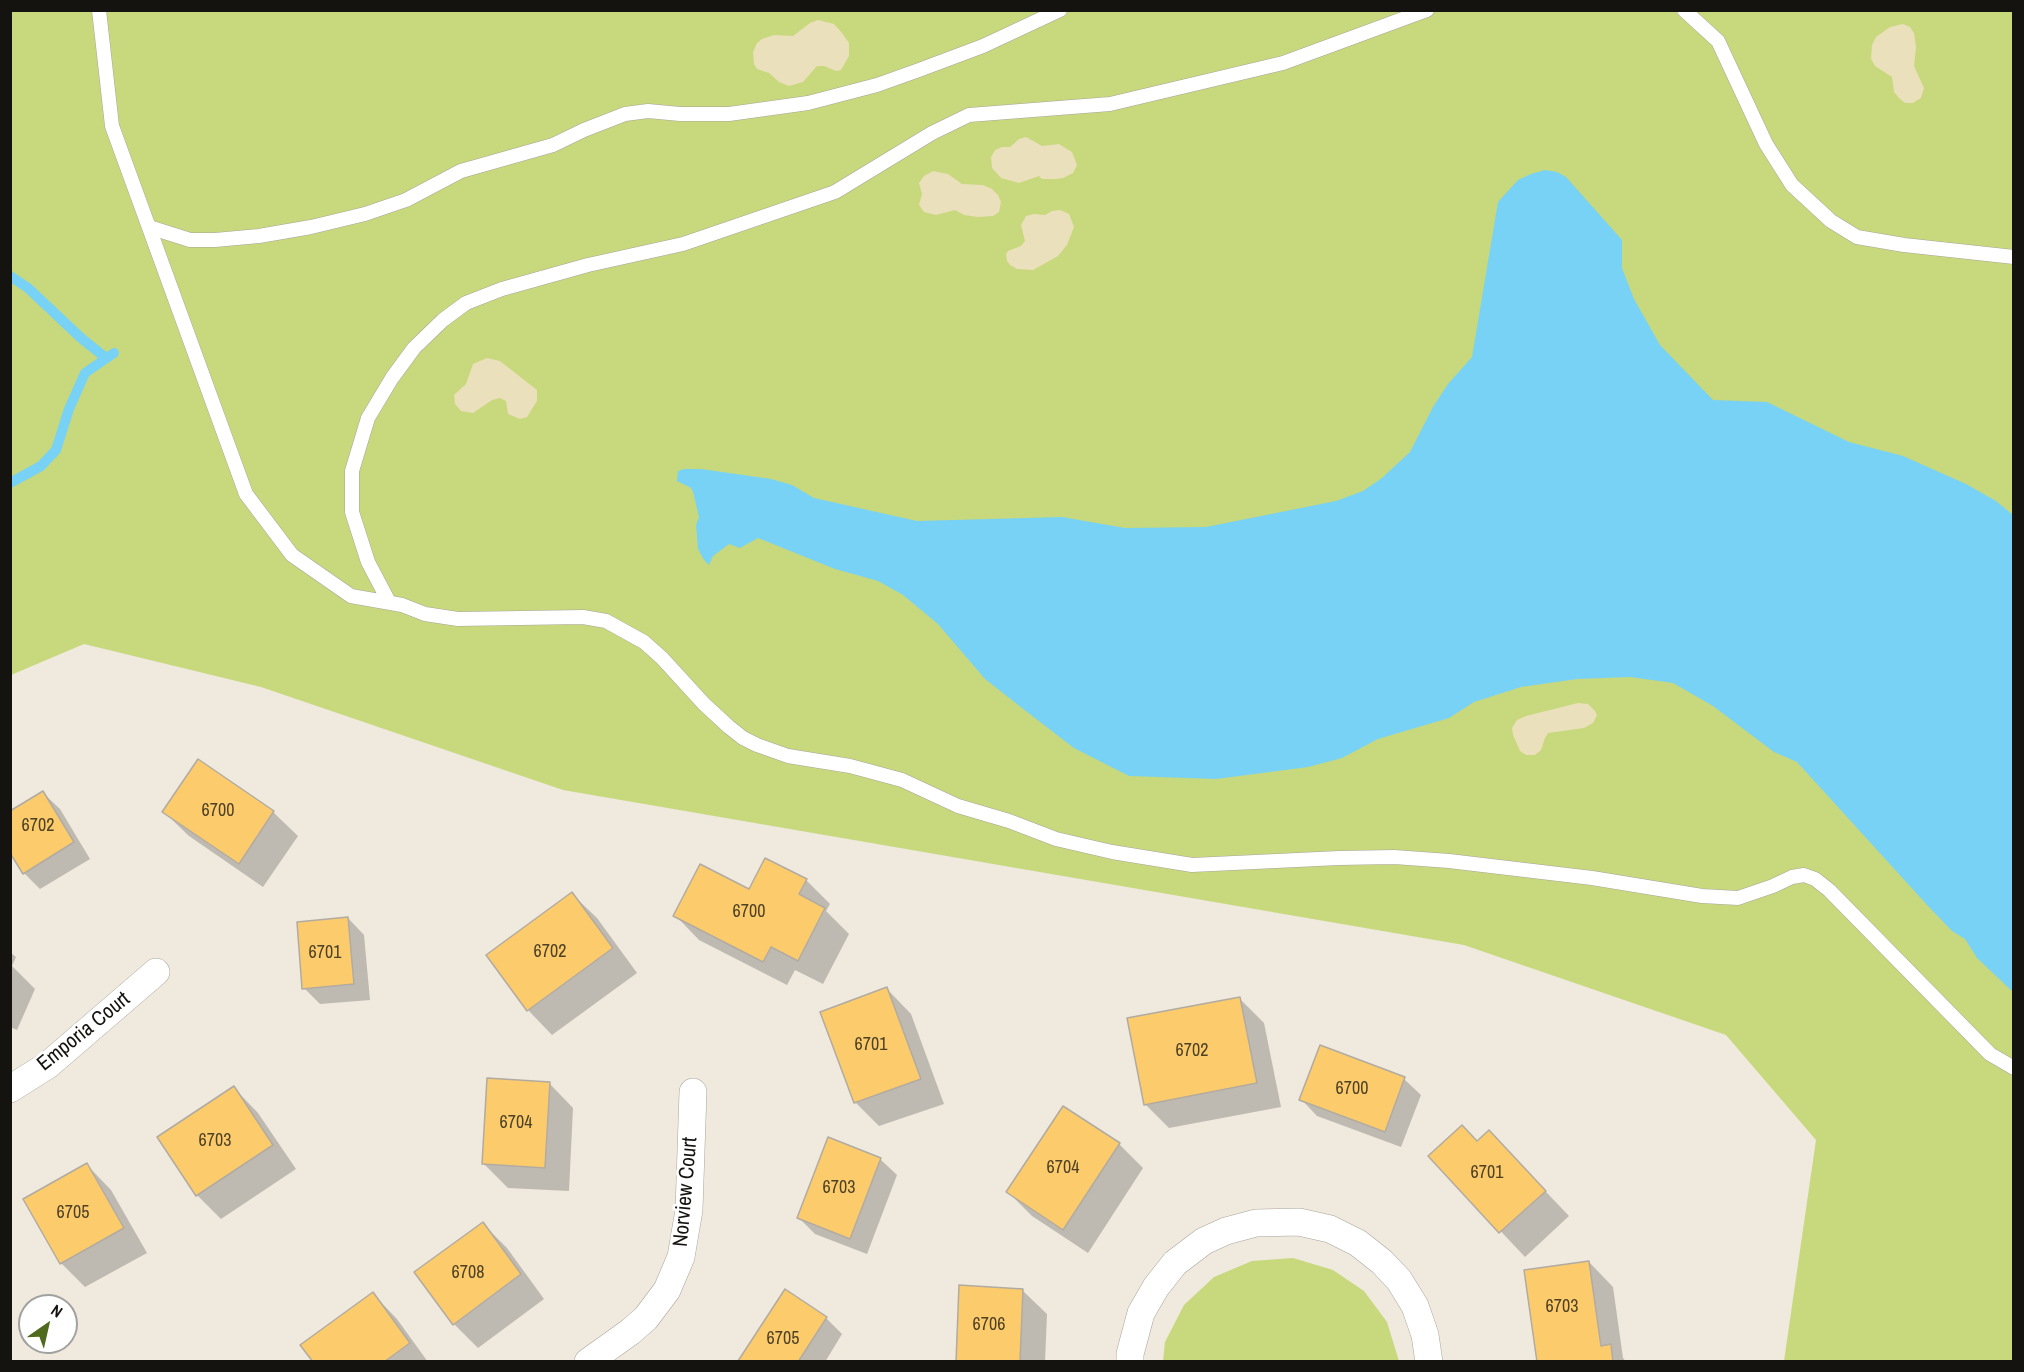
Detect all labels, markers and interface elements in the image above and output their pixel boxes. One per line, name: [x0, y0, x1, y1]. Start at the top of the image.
house number: 6700: [202, 800, 234, 822]
house number: 6702: [22, 815, 54, 837]
house number: 6700: [733, 901, 765, 923]
house number: 6702: [534, 941, 566, 963]
house number: 6701: [309, 942, 341, 964]
street label: Emporia Court: [33, 987, 135, 1077]
house number: 6701: [855, 1034, 887, 1056]
house number: 6702: [1176, 1040, 1208, 1062]
house number: 6700: [1336, 1078, 1368, 1100]
house number: 6704: [500, 1112, 532, 1134]
house number: 6703: [199, 1130, 231, 1152]
street label: Norview Court: [669, 1136, 703, 1248]
house number: 6704: [1047, 1157, 1079, 1179]
house number: 6701: [1471, 1162, 1503, 1184]
house number: 6703: [823, 1177, 855, 1199]
house number: 6705: [57, 1202, 89, 1224]
house number: 6708: [452, 1262, 484, 1284]
north arrow: [18, 1294, 78, 1354]
house number: 6703: [1546, 1296, 1578, 1318]
text: N: [47, 1299, 67, 1323]
house number: 6706: [973, 1314, 1005, 1336]
house number: 6705: [767, 1328, 799, 1350]

